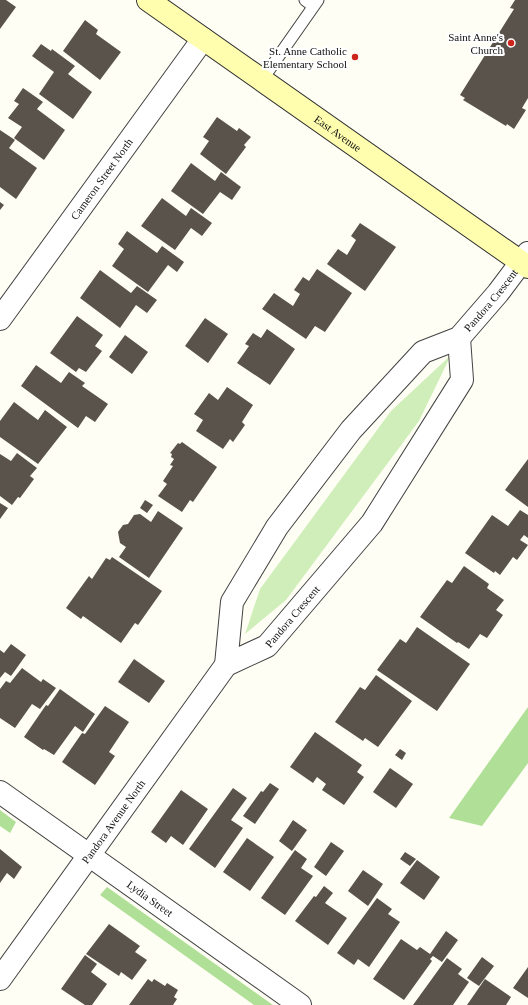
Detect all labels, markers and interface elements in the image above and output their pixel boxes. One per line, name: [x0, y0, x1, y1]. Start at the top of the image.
place label: Saint Anne's Church: [448, 31, 503, 56]
marker: Saint Anne's Church: [506, 38, 516, 48]
place label: St. Anne Catholic Elementary School: [263, 45, 347, 70]
marker: St. Anne Catholic Elementary School: [350, 52, 360, 62]
street label: East Avenue: [312, 113, 364, 154]
street label: Cameron Street North: [68, 136, 135, 222]
street label: Pandora Crescent: [462, 267, 520, 334]
street label: Pandora Crescent: [263, 583, 322, 650]
street label: Pandora Avenue North: [79, 777, 148, 866]
street label: Lydia Street: [125, 878, 175, 919]

